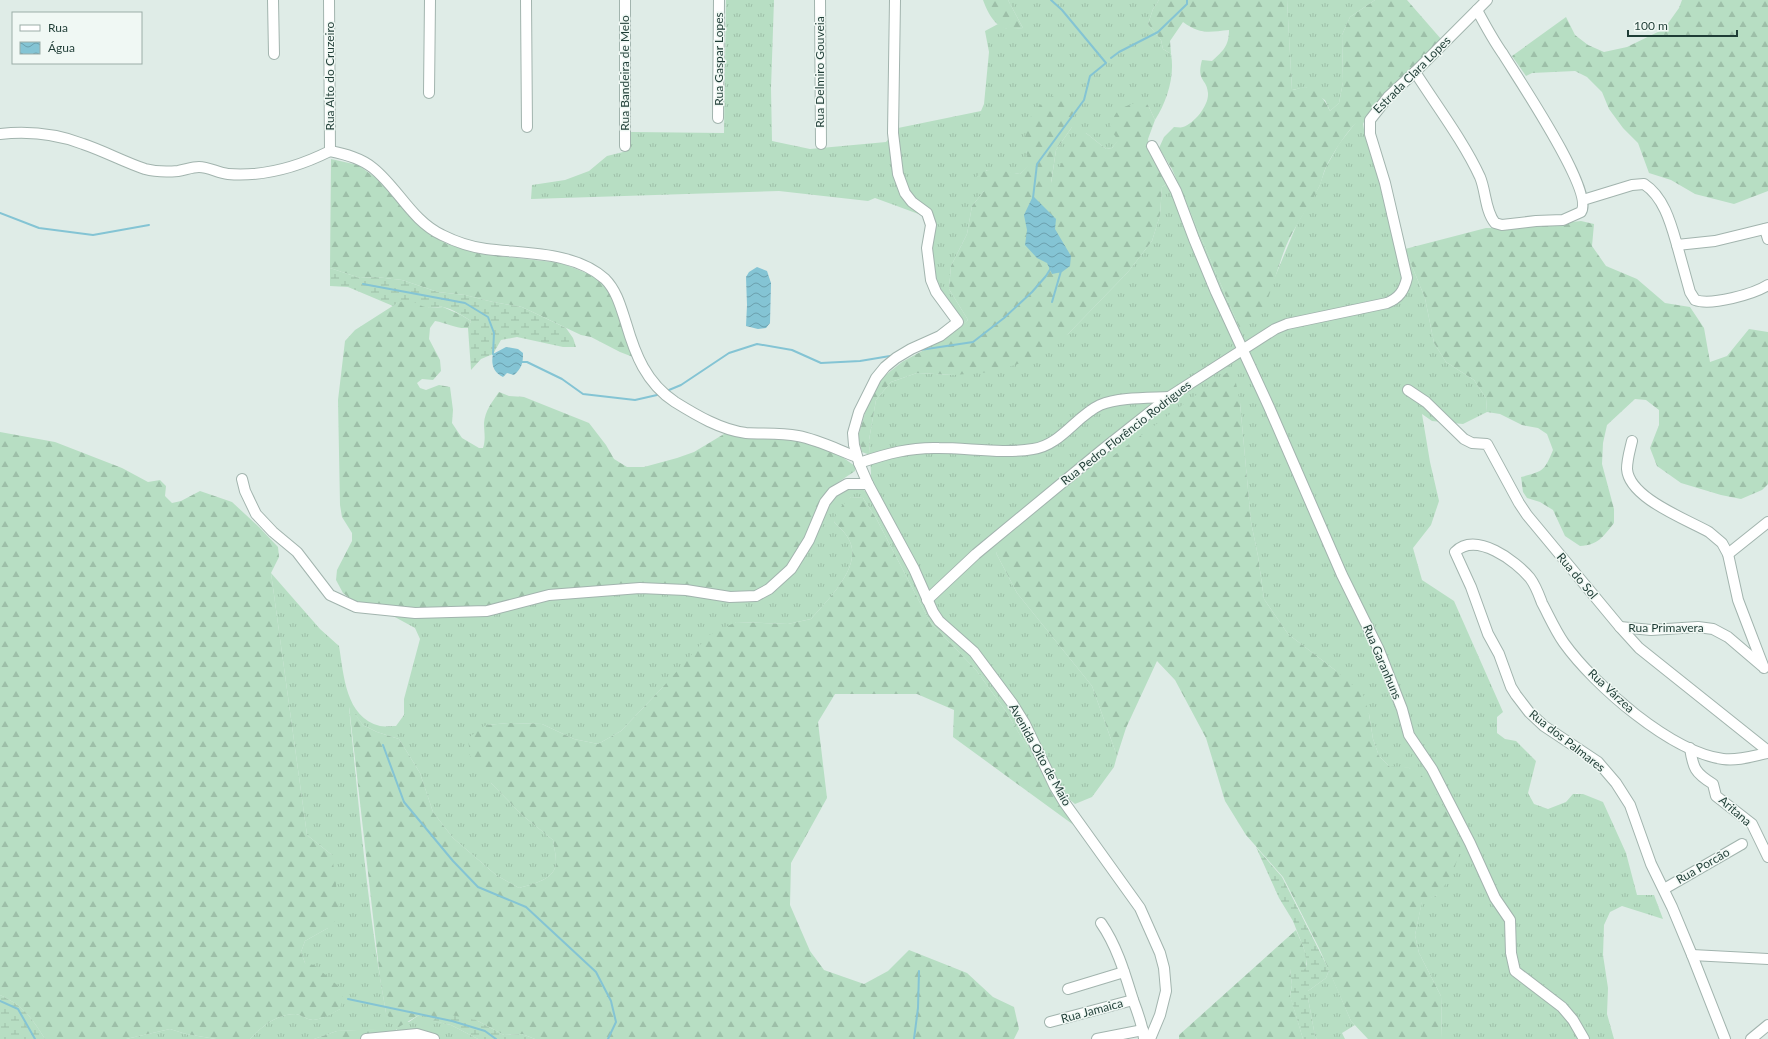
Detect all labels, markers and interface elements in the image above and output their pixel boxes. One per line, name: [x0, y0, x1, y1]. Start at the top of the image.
legend: [12, 12, 142, 64]
street label: Rua Gaspar Lopes: [711, 12, 726, 106]
scale bar: [1628, 12, 1737, 38]
street label: Rua Bandeira de Melo: [617, 15, 632, 131]
street label: Rua Delmiro Gouveia: [812, 16, 827, 128]
text: 100 m: [1634, 18, 1668, 33]
text: Rua: [48, 20, 68, 35]
street label: Rua Alto do Cruzeiro: [322, 21, 337, 130]
street label: Estrada Clara Lopes: [1370, 33, 1453, 116]
text: Água: [48, 40, 75, 55]
street label: Rua Pedro Florêncio Rodrigues: [1058, 377, 1194, 488]
street label: Rua do Sol: [1554, 550, 1601, 602]
street label: Rua Primavera: [1628, 620, 1704, 635]
street label: Rua Garanhuns: [1360, 622, 1405, 702]
street label: Rua Várzea: [1585, 665, 1638, 716]
street label: Avenida Oito de Maio: [1006, 701, 1075, 809]
street label: Rua dos Palmares: [1526, 706, 1608, 775]
street label: Aritana: [1716, 792, 1755, 829]
street label: Rua Porcão: [1673, 844, 1732, 887]
street label: Rua Jamaica: [1059, 995, 1125, 1026]

